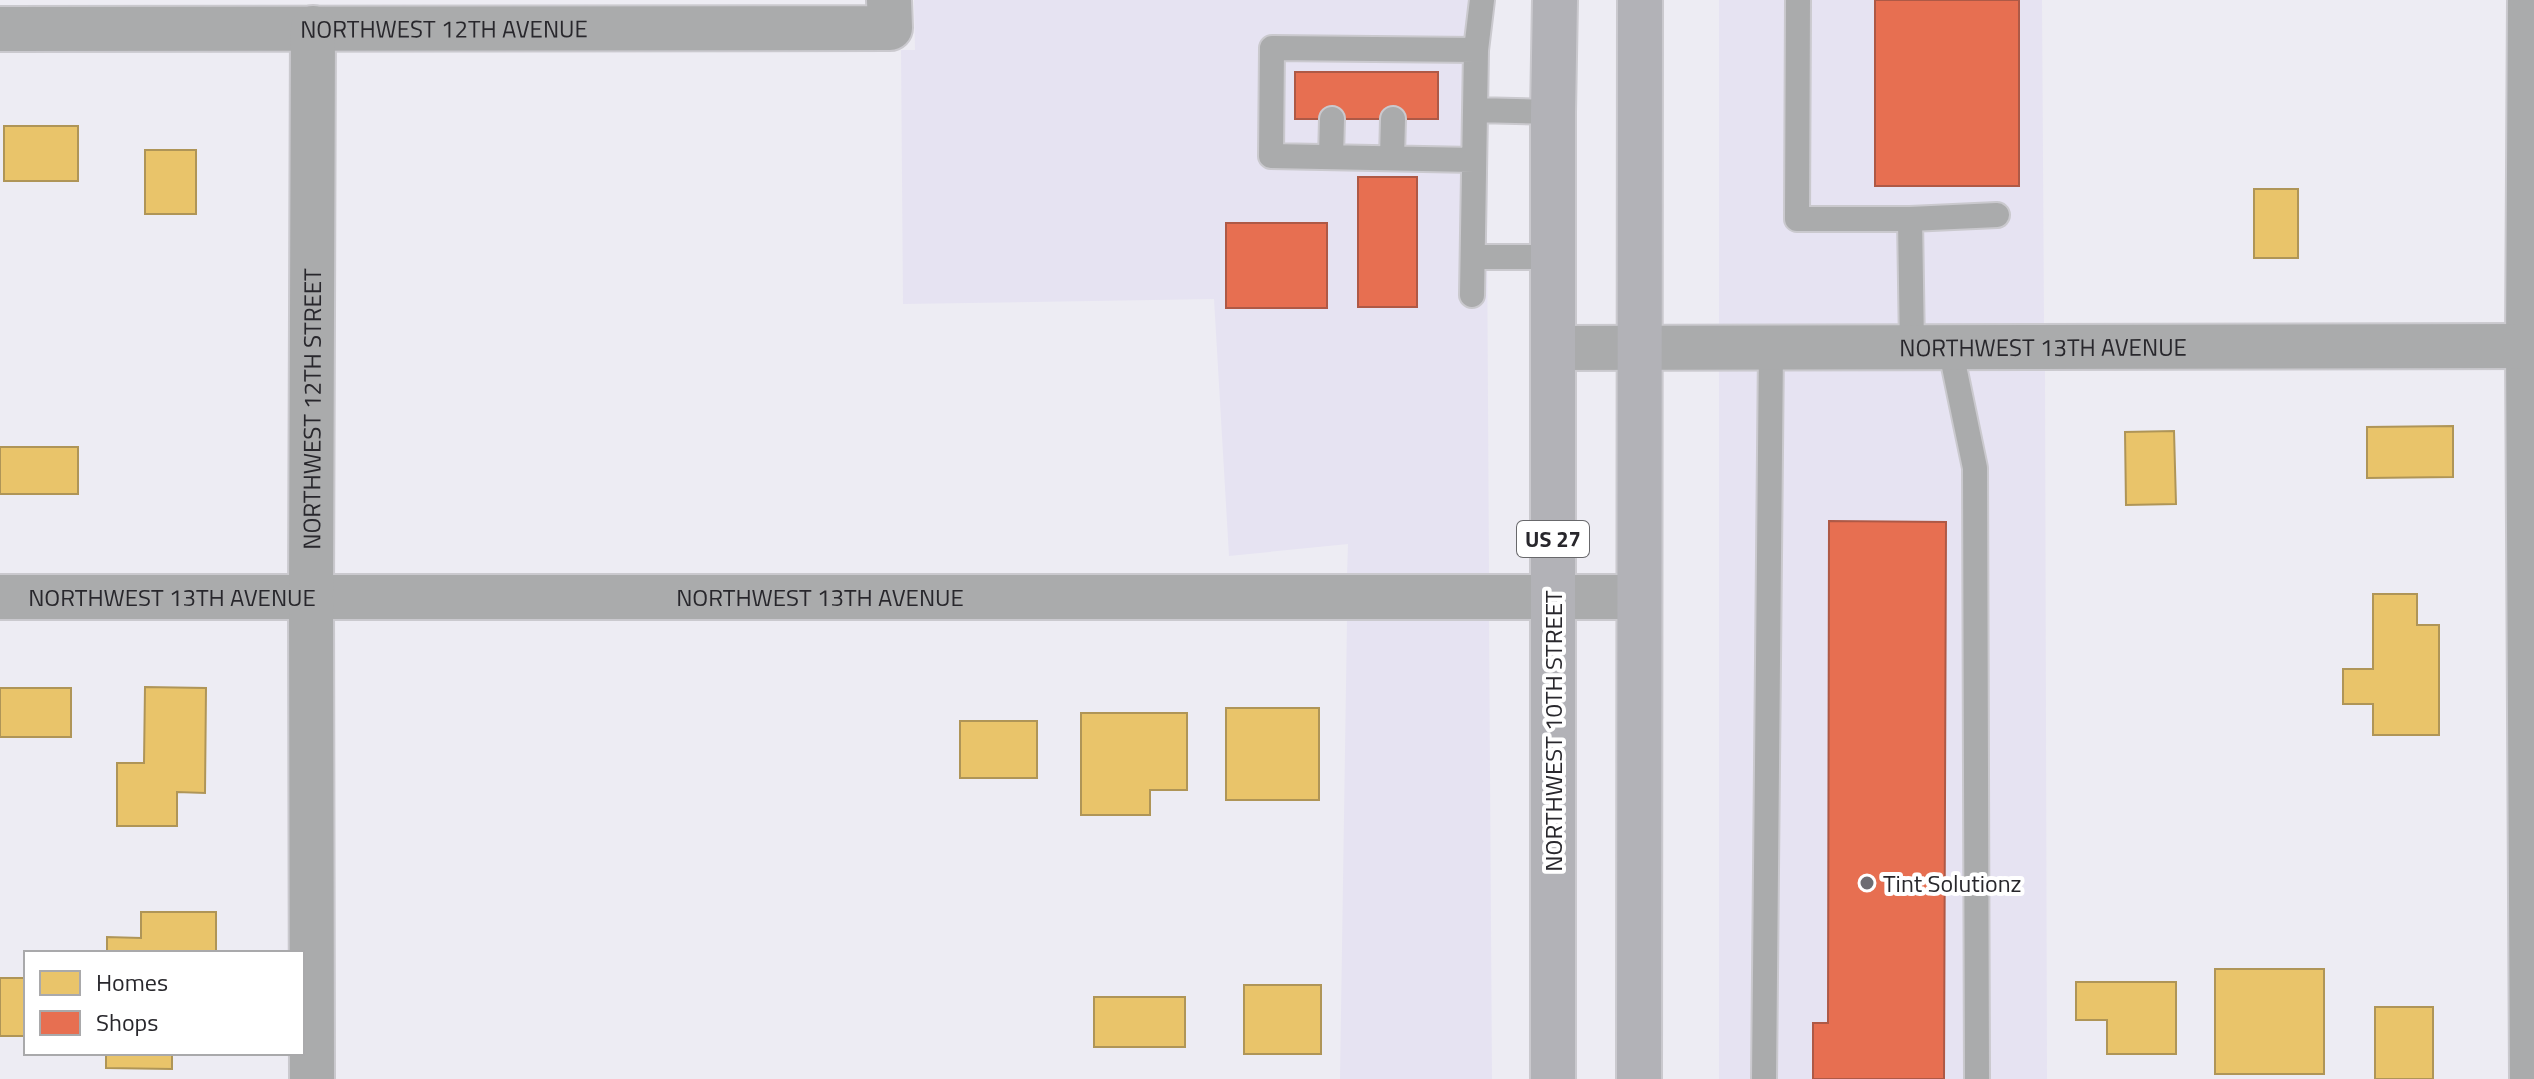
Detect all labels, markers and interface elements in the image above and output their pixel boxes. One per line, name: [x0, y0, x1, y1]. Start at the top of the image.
street label: NORTHWEST 12TH AVENUE: [300, 10, 588, 47]
street label: NORTHWEST 12TH STREET: [293, 268, 330, 550]
street label: NORTHWEST 13TH AVENUE: [1899, 329, 2187, 365]
road number: US 27: [1517, 521, 1589, 557]
street label: NORTHWEST 13TH AVENUE: [28, 579, 316, 615]
street label: NORTHWEST 13TH AVENUE: [676, 579, 964, 615]
street label: NORTHWEST 10TH STREET: [1535, 590, 1571, 872]
place label: Tint Solutionz: [1883, 865, 2022, 901]
marker: Tint Solutionz: [1858, 874, 1876, 892]
legend: [24, 951, 304, 1055]
text: Homes: [96, 964, 168, 1000]
text: Shops: [96, 1004, 158, 1040]

